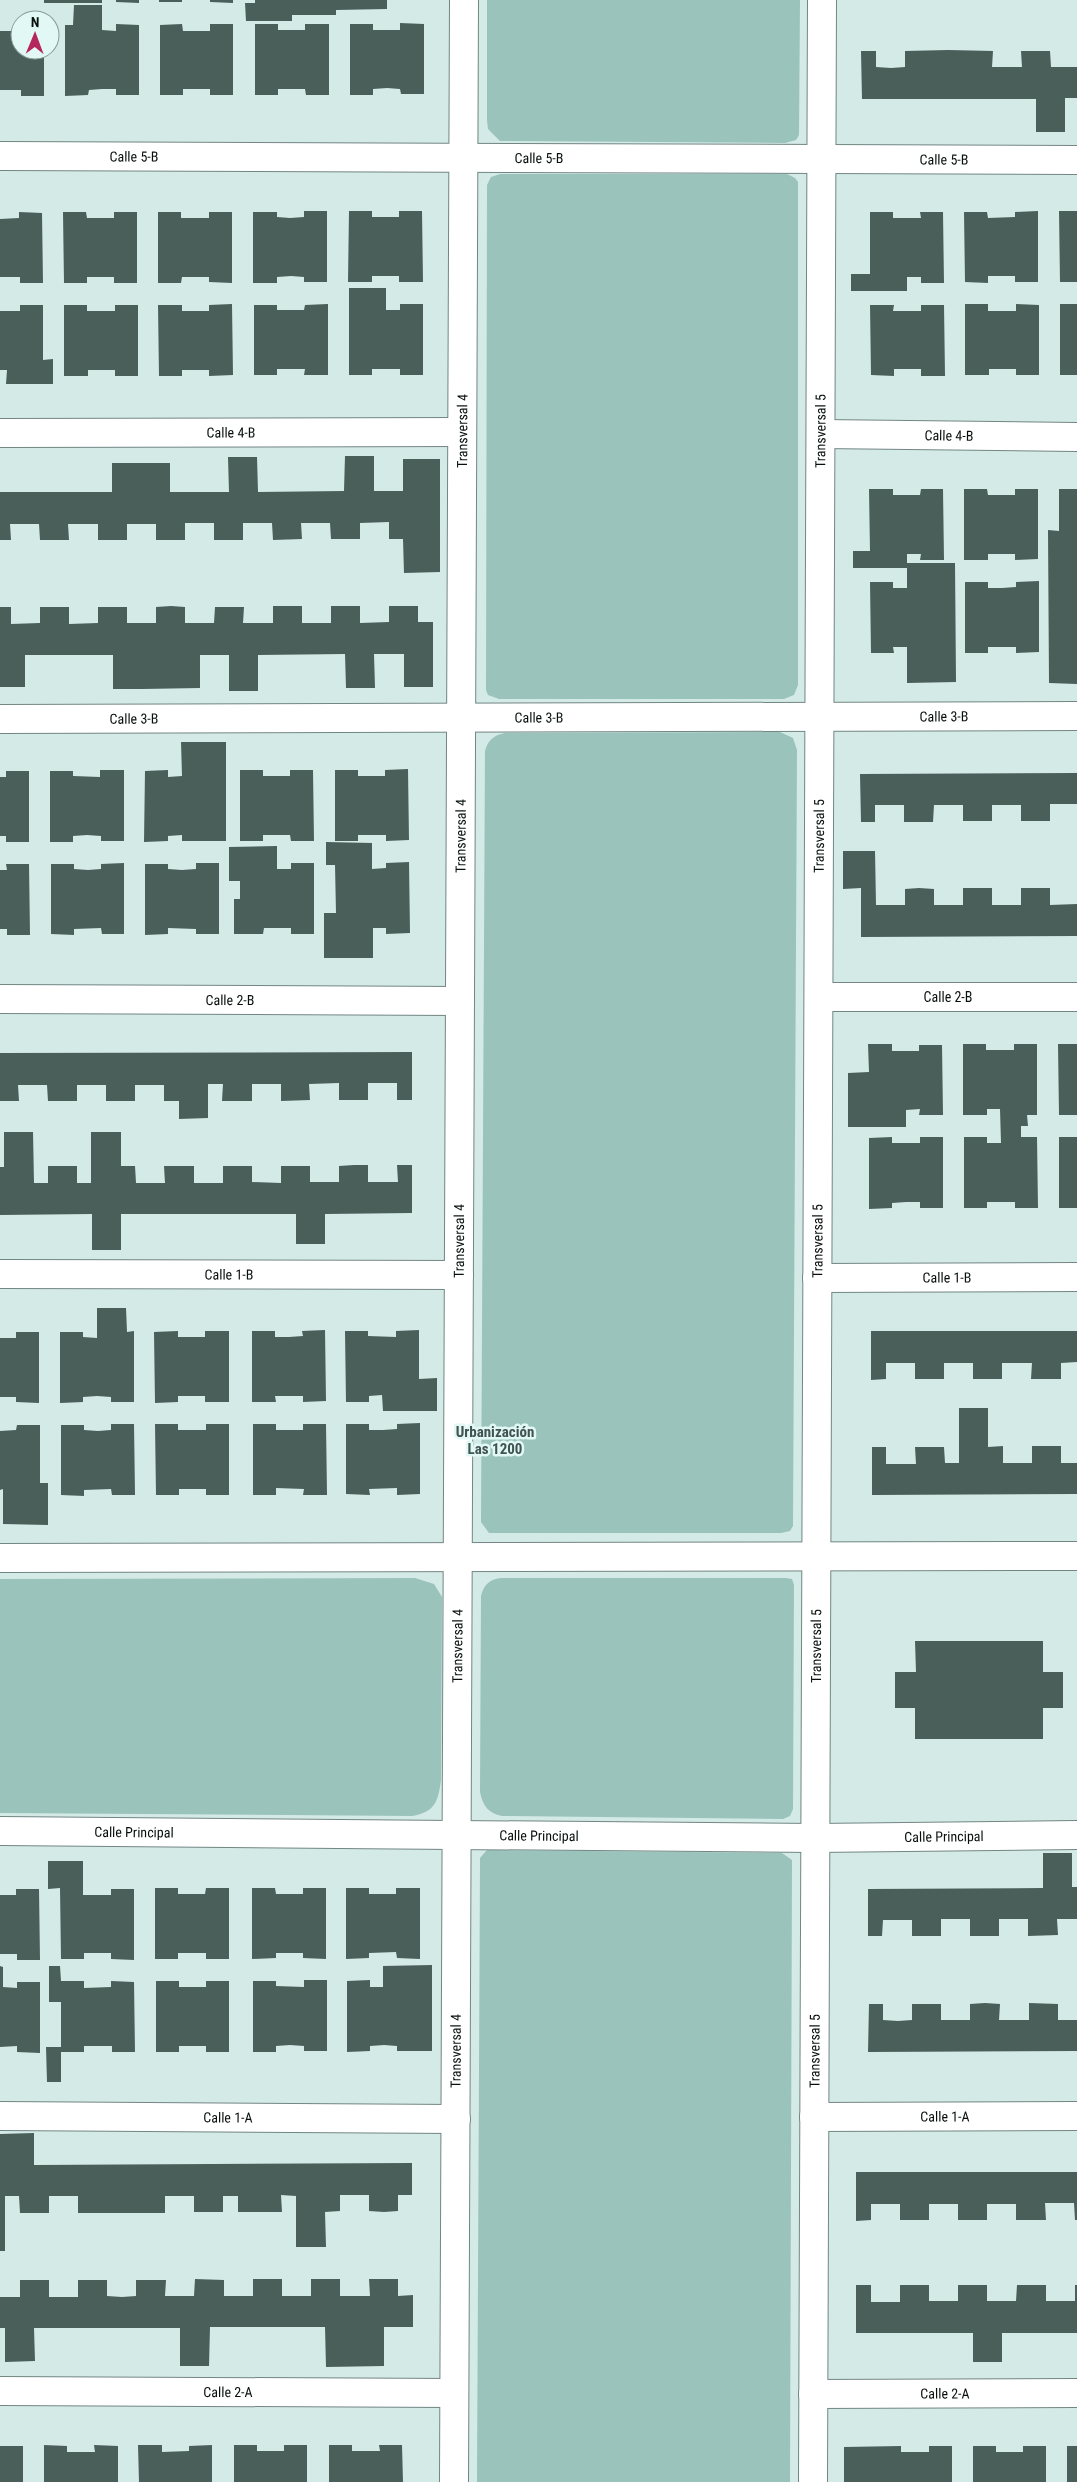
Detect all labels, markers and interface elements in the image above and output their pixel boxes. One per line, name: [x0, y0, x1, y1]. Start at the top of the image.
north arrow: [10, 10, 60, 60]
text: N: [31, 14, 40, 30]
street label: Calle 5-B: [110, 148, 158, 165]
street label: Calle 5-B: [514, 150, 563, 166]
street label: Calle 5-B: [919, 151, 968, 168]
street label: Transversal 4: [454, 394, 470, 468]
street label: Transversal 5: [812, 394, 829, 468]
street label: Calle 4-B: [207, 424, 255, 441]
street label: Calle 4-B: [924, 427, 974, 444]
street label: Calle 3-B: [920, 708, 968, 724]
street label: Calle 3-B: [515, 709, 563, 726]
street label: Calle 3-B: [110, 711, 158, 727]
street label: Transversal 4: [452, 799, 469, 873]
street label: Transversal 5: [811, 799, 827, 873]
street label: Calle 2-B: [924, 989, 972, 1005]
street label: Calle 2-B: [205, 992, 255, 1008]
street label: Transversal 4: [451, 1204, 467, 1278]
street label: Transversal 5: [809, 1204, 826, 1278]
street label: Calle 1-B: [205, 1266, 253, 1283]
street label: Calle 1-B: [922, 1269, 971, 1286]
district label: Urbanización Las 1200: [456, 1423, 534, 1458]
street label: Transversal 4: [449, 1609, 466, 1683]
street label: Transversal 5: [808, 1609, 824, 1683]
street label: Calle Principal: [94, 1824, 174, 1840]
street label: Calle Principal: [499, 1827, 579, 1844]
street label: Calle Principal: [904, 1828, 984, 1845]
street label: Transversal 4: [448, 2014, 464, 2088]
street label: Transversal 5: [806, 2014, 823, 2088]
street label: Calle 1-A: [920, 2108, 970, 2125]
street label: Calle 1-A: [203, 2109, 253, 2126]
street label: Calle 2-A: [203, 2384, 253, 2400]
street label: Calle 2-A: [920, 2385, 970, 2402]

